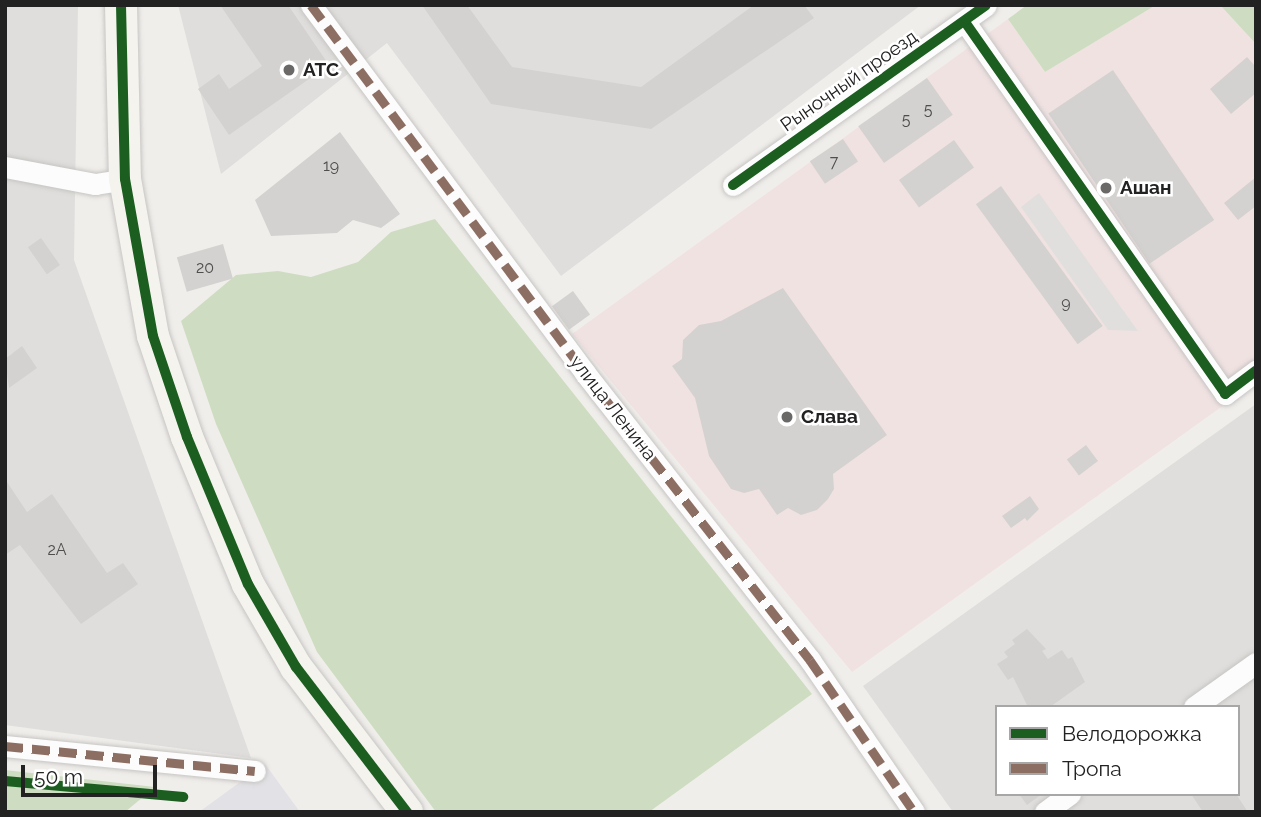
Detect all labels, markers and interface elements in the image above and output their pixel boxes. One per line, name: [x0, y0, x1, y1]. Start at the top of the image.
street label: Рыночный проезд: [776, 25, 922, 137]
place label: АТС: [303, 59, 339, 81]
marker: АТС: [281, 62, 297, 78]
house number: 5: [924, 100, 932, 120]
house number: 5: [902, 110, 910, 130]
house number: 7: [830, 152, 838, 172]
house number: 19: [323, 156, 339, 176]
place label: Ашан: [1120, 177, 1171, 199]
marker: Ашан: [1098, 180, 1114, 196]
house number: 20: [196, 258, 214, 278]
house number: 9: [1061, 293, 1071, 313]
street label: улица Ленина: [565, 351, 661, 465]
place label: Слава: [801, 406, 858, 428]
marker: Слава: [779, 409, 795, 425]
house number: 2А: [47, 540, 67, 560]
legend: [995, 705, 1240, 796]
text: Велодорожка: [1062, 721, 1202, 746]
scale bar: [24, 750, 161, 794]
text: Тропа: [1062, 756, 1122, 781]
text: 50 m: [34, 764, 83, 789]

